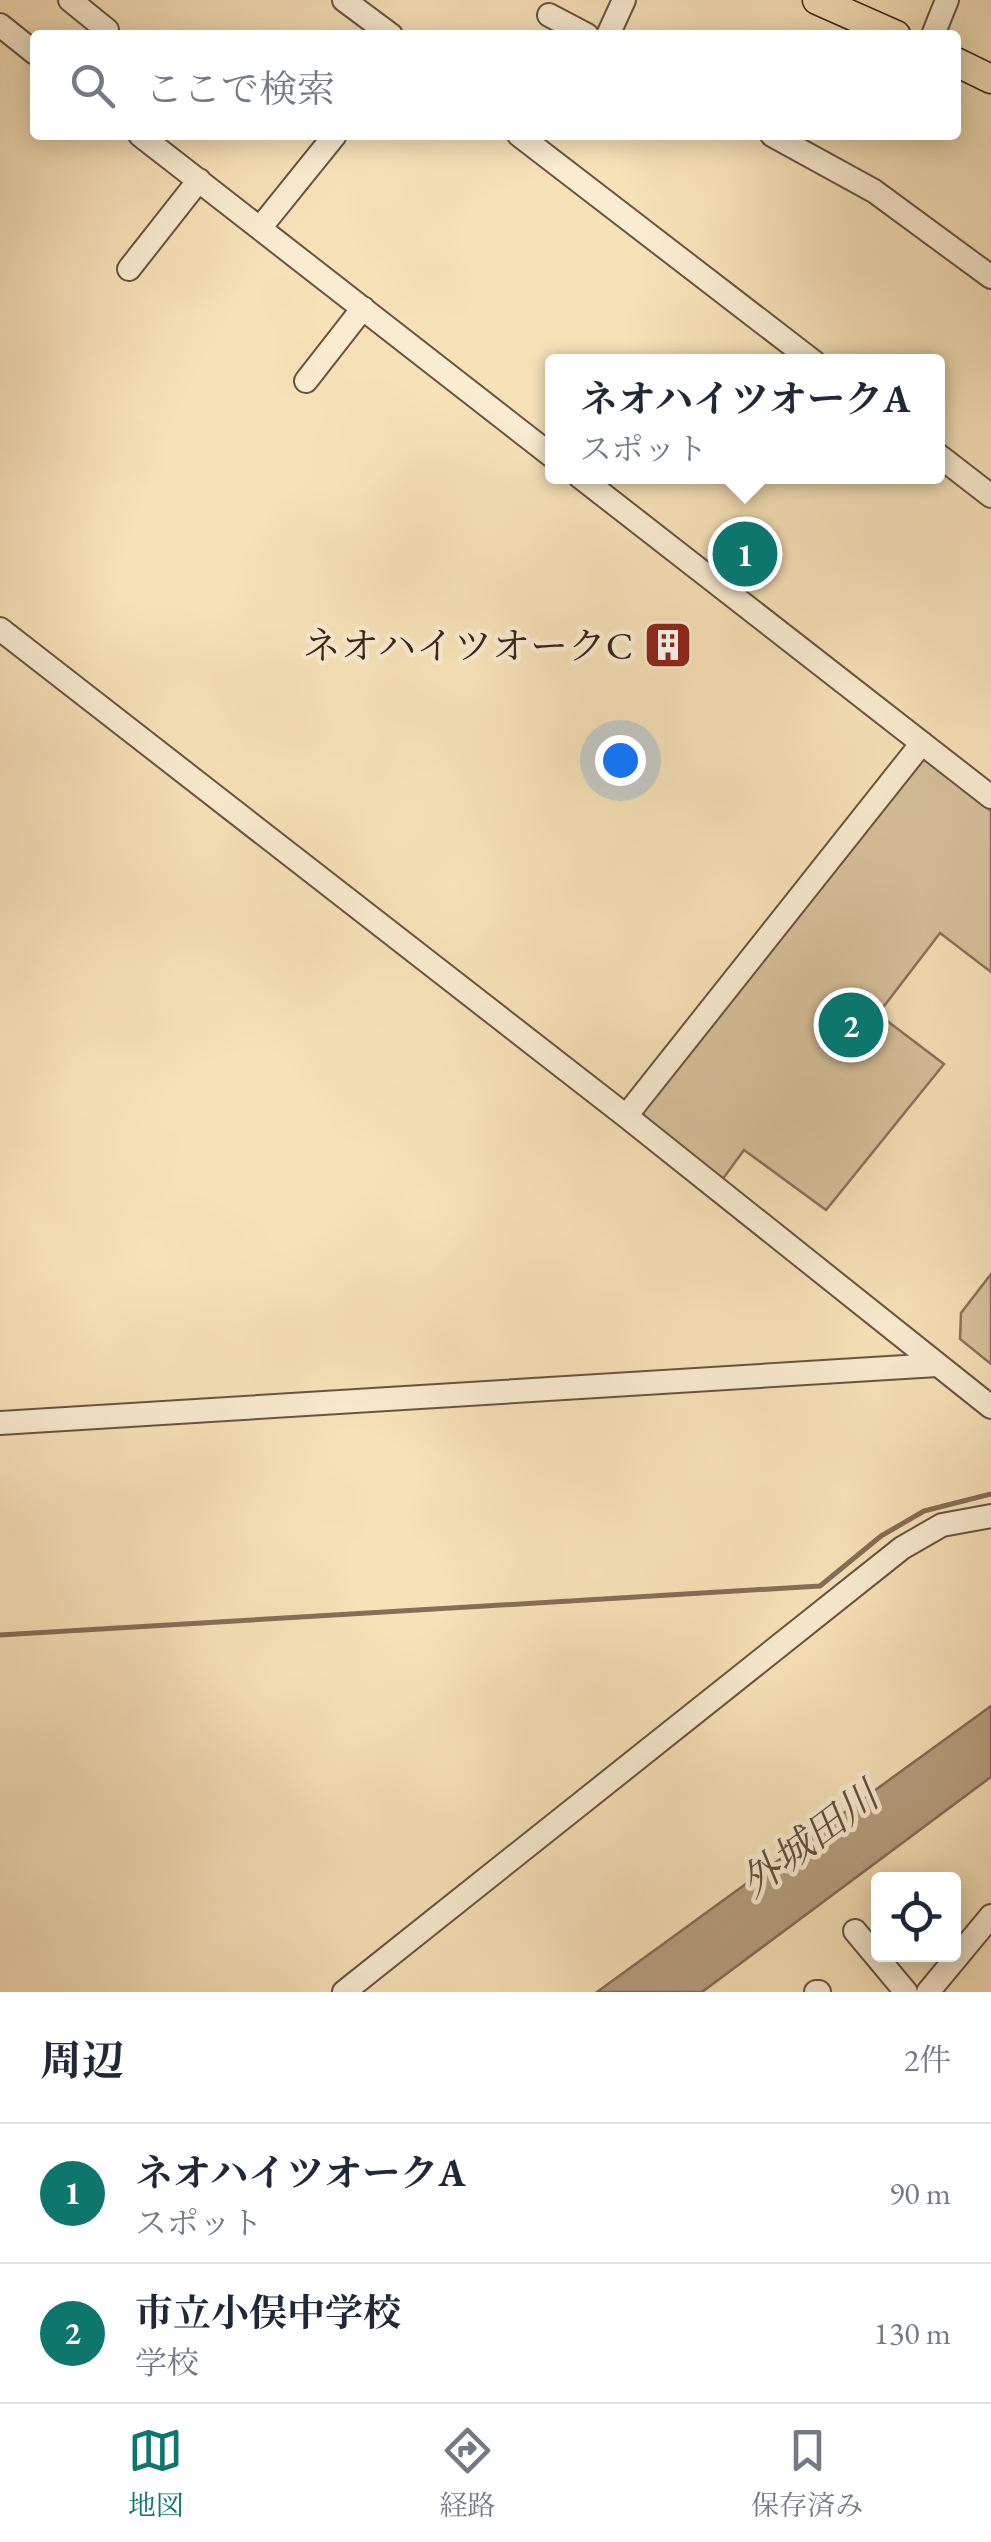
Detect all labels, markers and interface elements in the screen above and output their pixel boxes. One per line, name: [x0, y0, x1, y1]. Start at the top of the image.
search box: [30, 30, 961, 140]
icon: search: [65, 58, 120, 113]
text: ここで検索: [145, 64, 335, 113]
popup: [545, 354, 945, 484]
text: ネオハイツオークA: [580, 374, 910, 423]
text: スポット: [580, 428, 708, 470]
pin: 1: [712, 516, 778, 592]
building icon: ネオハイツオークC: [642, 619, 694, 671]
place label: ネオハイツオークC: [303, 621, 633, 670]
your location: [595, 735, 646, 786]
pin: 2: [818, 988, 884, 1062]
water label: 外城田川: [729, 1768, 892, 1908]
map controls: [871, 1872, 961, 1962]
button: locate: [871, 1872, 961, 1962]
text: 周辺: [40, 2033, 124, 2088]
text: 2件: [904, 2039, 951, 2081]
text: ネオハイツオークA: [135, 2148, 466, 2197]
text: 1: [64, 2172, 81, 2214]
text: 90 m: [889, 2172, 951, 2214]
text: スポット: [135, 2202, 263, 2244]
text: 市立小俣中学校: [135, 2288, 401, 2337]
text: 2: [64, 2312, 81, 2354]
text: 130 m: [874, 2312, 951, 2354]
text: 学校: [135, 2342, 199, 2384]
tab: 地図: [128, 2423, 184, 2523]
tab: 経路: [439, 2423, 495, 2523]
tab: 保存済み: [751, 2423, 863, 2523]

